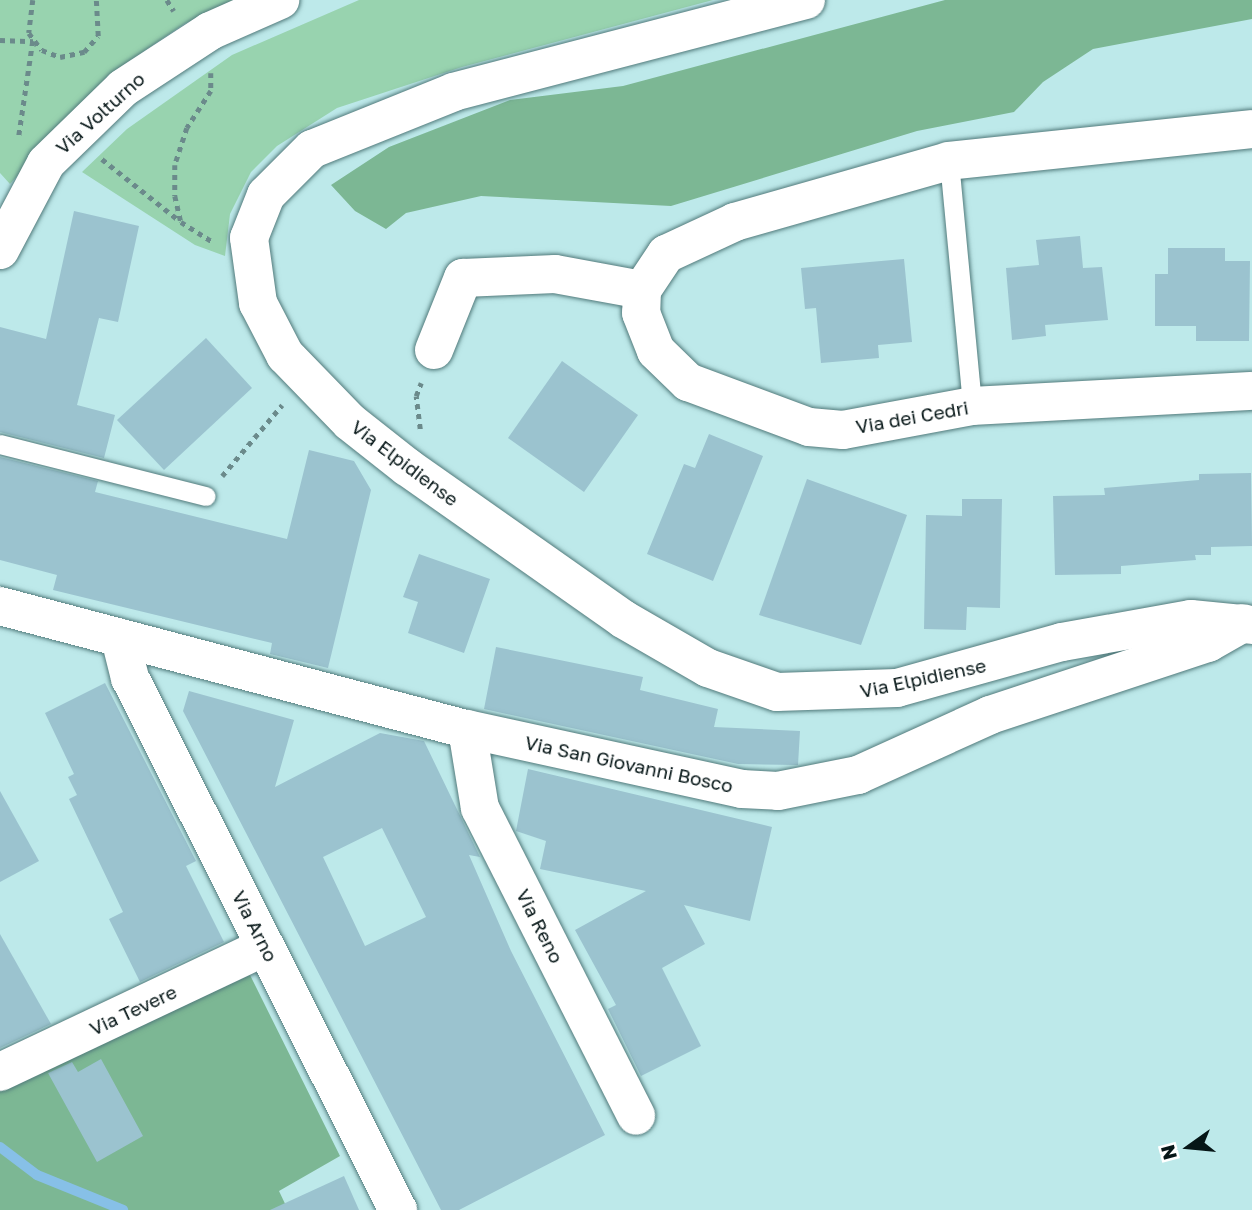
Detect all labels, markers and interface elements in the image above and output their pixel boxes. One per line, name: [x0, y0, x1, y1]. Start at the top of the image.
street label: Via Volturno: [51, 67, 149, 159]
street label: Via dei Cedri: [854, 396, 970, 438]
street label: Via Elpidiense: [347, 415, 463, 511]
street label: Via Elpidiense: [858, 654, 988, 702]
street label: Via San Giovanni Bosco: [523, 731, 735, 797]
street label: Via Reno: [512, 885, 568, 967]
street label: Via Arno: [227, 887, 283, 965]
street label: Via Tevere: [86, 980, 180, 1040]
north arrow: [1154, 1112, 1224, 1182]
text: N: [1155, 1143, 1181, 1163]

